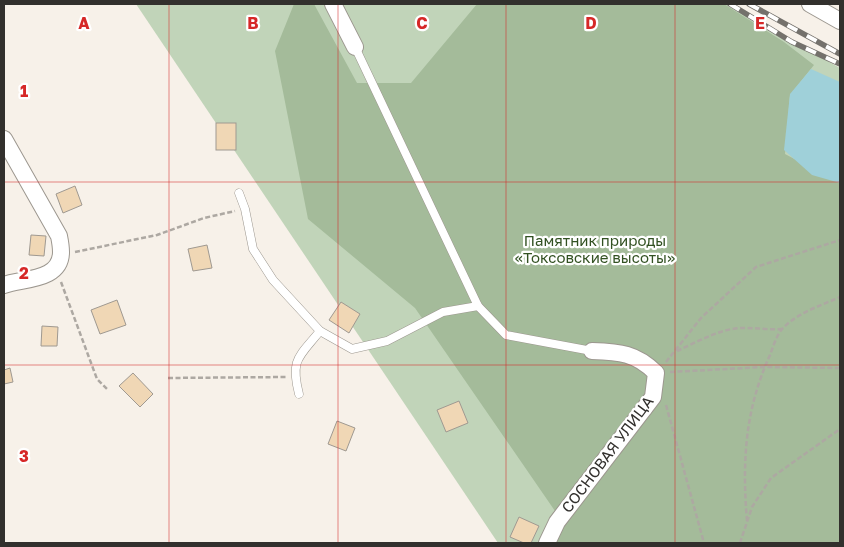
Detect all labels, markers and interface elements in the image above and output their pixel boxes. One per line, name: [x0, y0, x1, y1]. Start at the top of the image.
text: A: [78, 13, 90, 33]
text: B: [247, 13, 259, 33]
text: C: [416, 13, 428, 33]
text: D: [585, 13, 597, 33]
text: E: [755, 13, 765, 33]
text: 1: [20, 81, 28, 101]
park label: Памятник природы «Токсовские высоты»: [515, 231, 675, 266]
text: 2: [19, 263, 29, 283]
street label: СОСНОВАЯ УЛИЦА: [557, 392, 657, 516]
text: 3: [19, 446, 29, 466]

